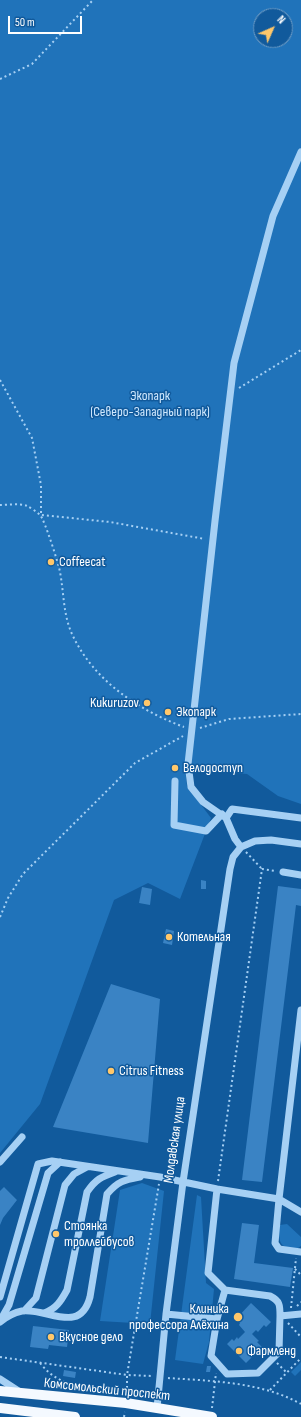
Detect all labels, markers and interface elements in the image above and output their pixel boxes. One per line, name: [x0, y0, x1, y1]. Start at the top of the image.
scale bar: [10, 8, 84, 34]
north arrow: [253, 8, 293, 48]
text: N: [274, 13, 288, 27]
text: 50 m: [15, 15, 35, 30]
park label: Экопарк (Северо-Западный парк): [90, 388, 210, 420]
place label: Coffeecat: [59, 554, 105, 570]
marker: Coffeecat: [46, 557, 56, 567]
place label: Kukuruzov: [90, 695, 139, 711]
marker: Kukuruzov: [142, 698, 152, 708]
place label: Экопарк: [176, 704, 216, 720]
marker: Экопарк: [163, 707, 173, 717]
place label: Велодоступ: [183, 760, 243, 776]
marker: Велодоступ: [170, 763, 180, 773]
place label: Котельная: [177, 929, 231, 945]
marker: Котельная: [164, 932, 174, 942]
place label: Citrus Fitness: [119, 1063, 184, 1079]
marker: Citrus Fitness: [106, 1066, 116, 1076]
street label: Молдавская улица: [161, 1096, 189, 1184]
place label: Стоянка троллейбусов: [64, 1218, 134, 1250]
marker: Стоянка троллейбусов: [51, 1229, 61, 1239]
place label: Клиника профессора Алёхина: [129, 1301, 229, 1334]
marker: Клиника профессора Алёхина: [232, 1311, 244, 1323]
place label: Вкусное дело: [59, 1329, 123, 1345]
marker: Вкусное дело: [46, 1332, 56, 1342]
place label: Фармленд: [247, 1343, 296, 1359]
marker: Фармленд: [234, 1346, 244, 1356]
street label: Комсомольский проспект: [43, 1375, 171, 1405]

